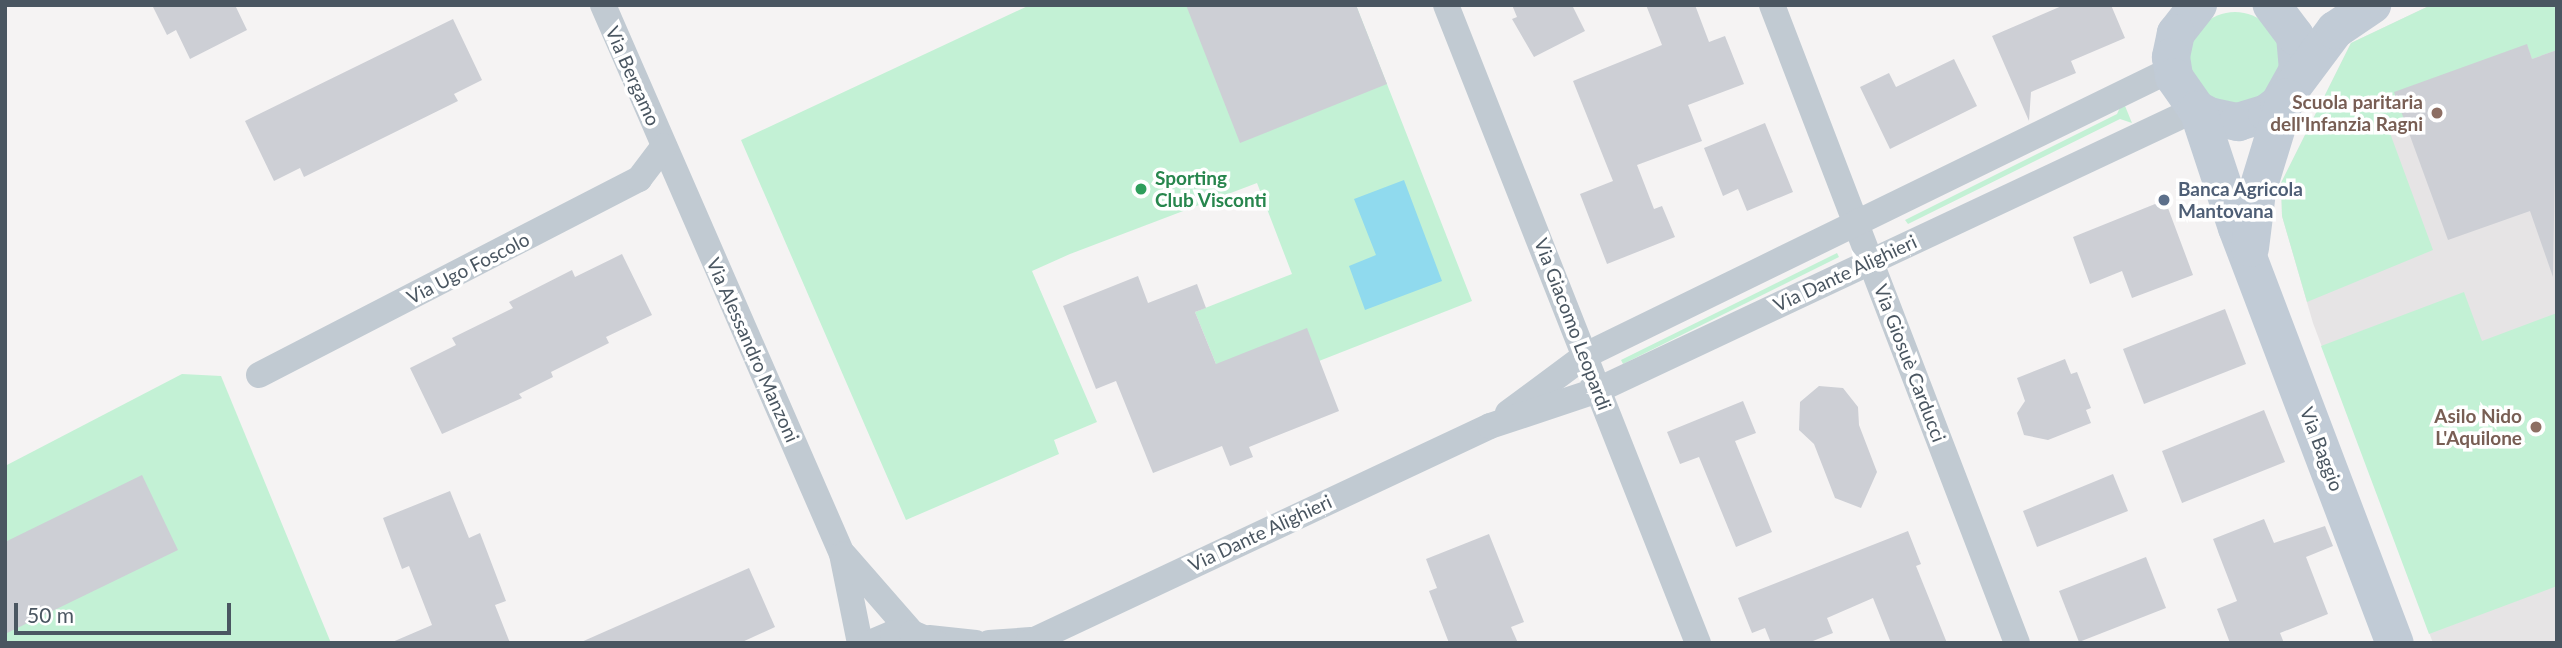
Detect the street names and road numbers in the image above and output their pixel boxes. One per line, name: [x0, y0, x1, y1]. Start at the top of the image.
street label: Via Bergamo: [601, 23, 665, 129]
street label: Via Ugo Foscolo: [403, 227, 533, 309]
street label: Via Dante Alighieri: [1770, 230, 1920, 316]
street label: Via Giacomo Leopardi: [1530, 235, 1616, 413]
street label: Via Alessandro Manzoni: [702, 254, 804, 446]
street label: Via Giosuè Carducci: [1869, 281, 1951, 445]
street label: Via Baggio: [2296, 404, 2348, 494]
street label: Via Dante Alighieri: [1185, 490, 1335, 576]

